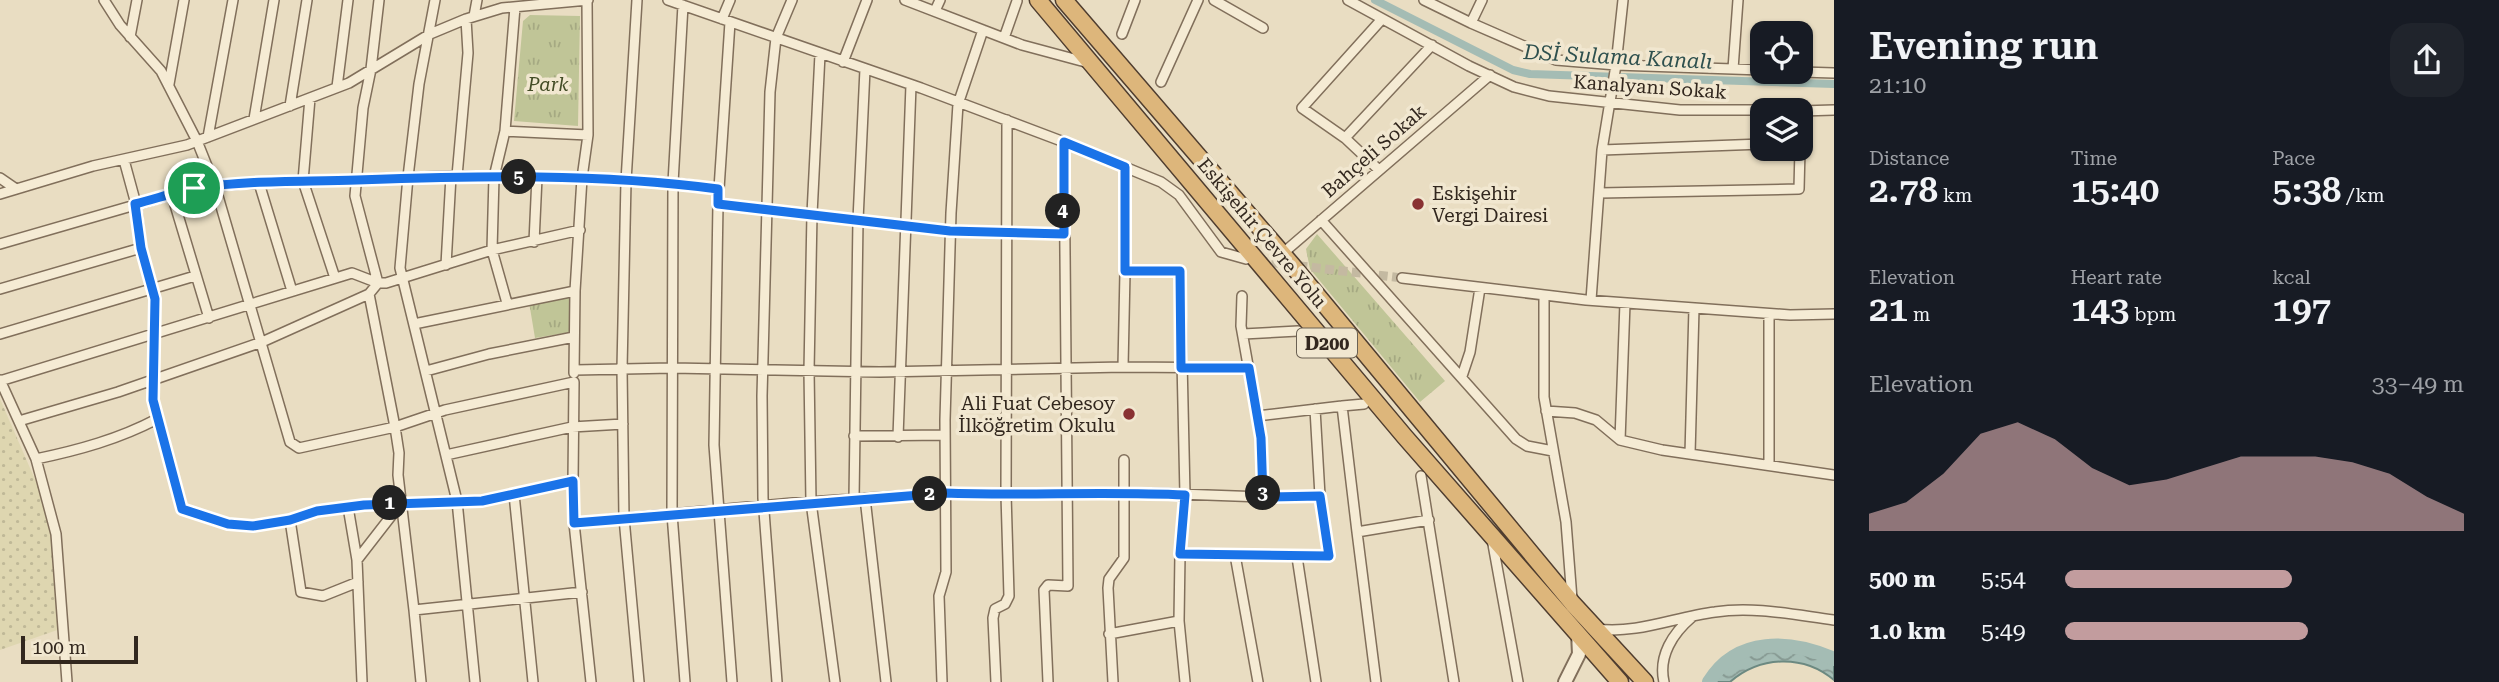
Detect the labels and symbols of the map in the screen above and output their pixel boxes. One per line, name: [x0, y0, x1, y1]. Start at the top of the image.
water label: DSİ Sulama Kanalı: [1522, 40, 1713, 74]
street label: Kanalyanı Sokak: [1572, 70, 1728, 104]
park label: Park: [526, 73, 569, 96]
street label: Bahçeli Sokak: [1317, 100, 1431, 202]
street label: Eskişehir Çevre Yolu: [1193, 153, 1331, 313]
pin: [164, 158, 224, 218]
pin: 5: [502, 160, 536, 194]
place label: Eskişehir Vergi Dairesi: [1432, 182, 1548, 227]
pin: 4: [1046, 194, 1080, 228]
marker: Eskişehir Vergi Dairesi: [1410, 196, 1426, 212]
road number: D200: [1297, 328, 1357, 358]
place label: Ali Fuat Cebesoy İlköğretim Okulu: [958, 392, 1116, 437]
marker: Ali Fuat Cebesoy İlköğretim Okulu: [1121, 406, 1137, 422]
pin: 2: [912, 476, 948, 512]
pin: 3: [1246, 476, 1280, 510]
pin: 1: [372, 486, 408, 520]
scale bar: [21, 633, 138, 665]

